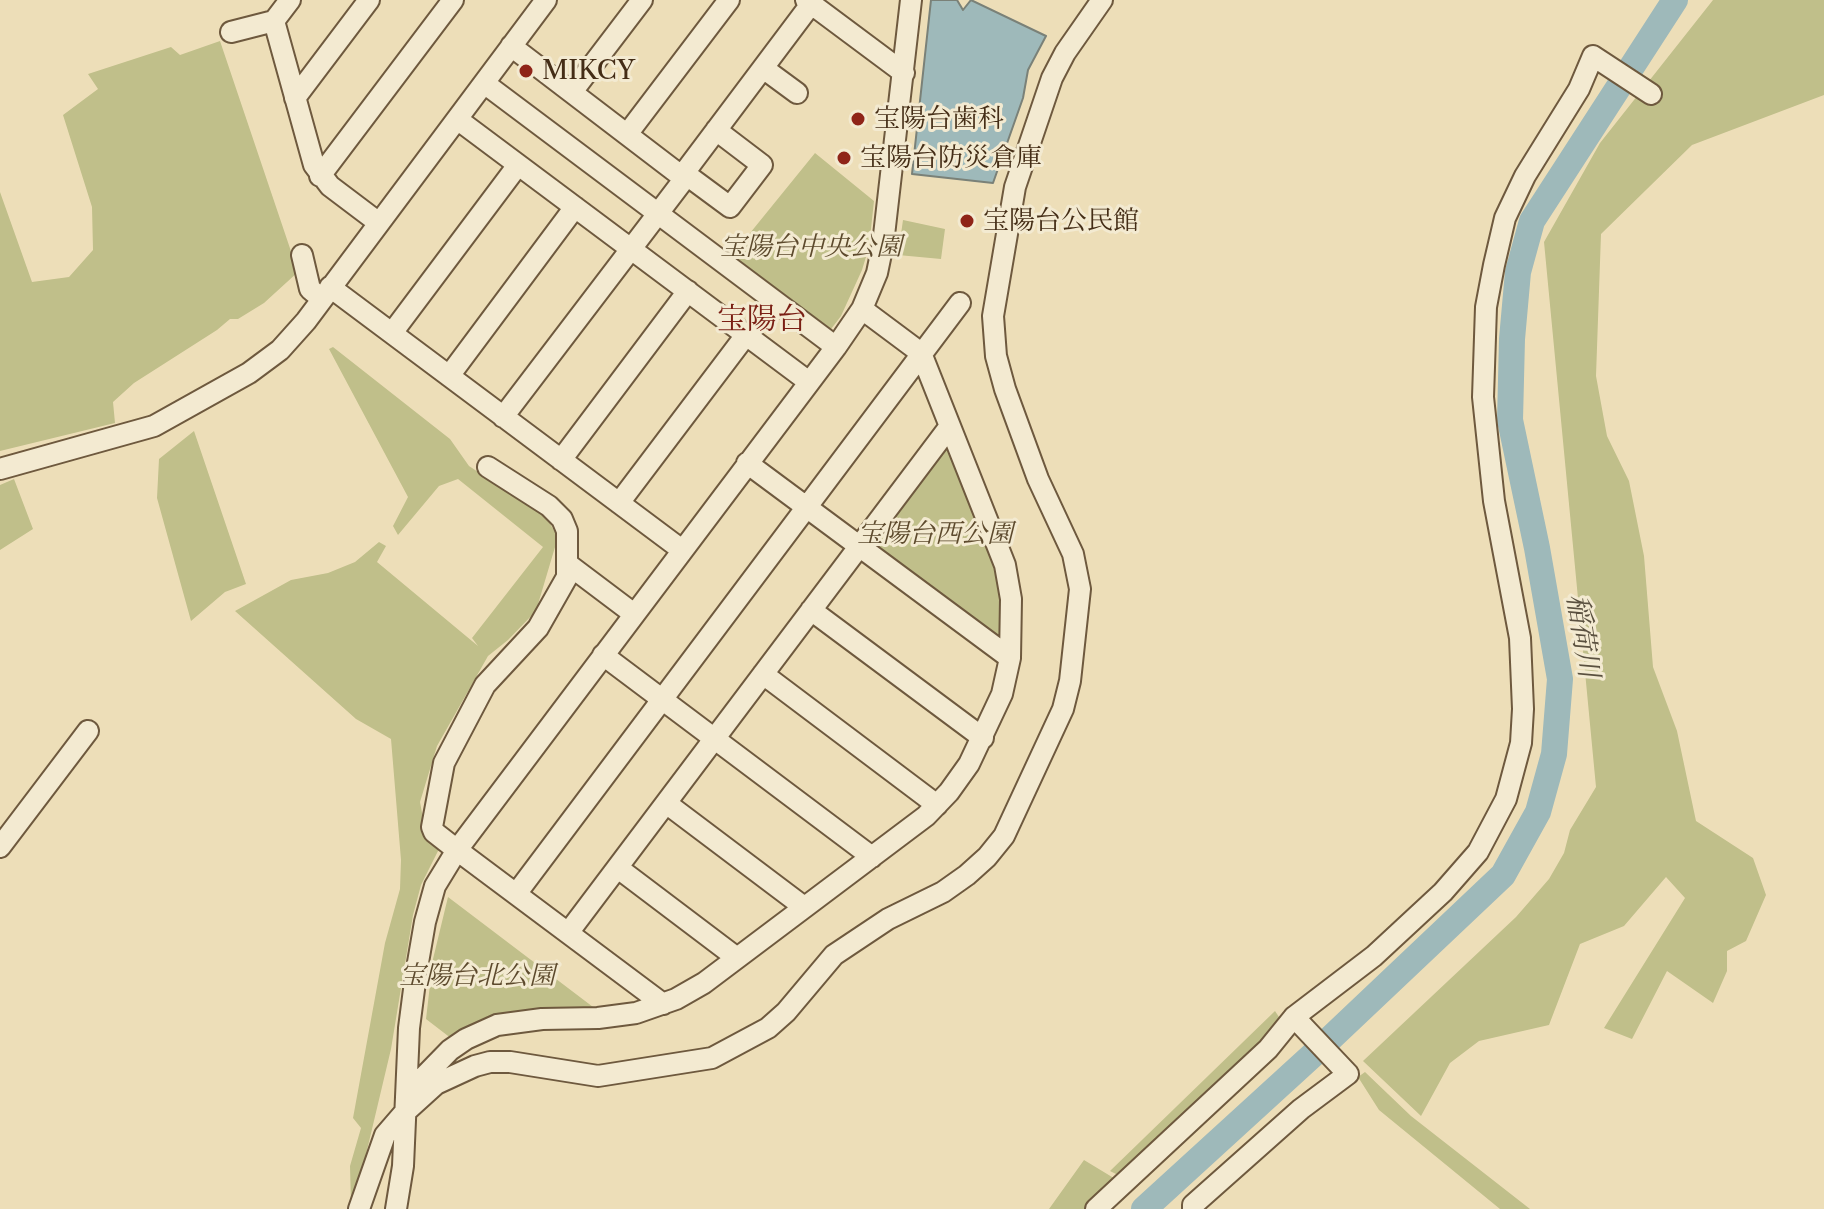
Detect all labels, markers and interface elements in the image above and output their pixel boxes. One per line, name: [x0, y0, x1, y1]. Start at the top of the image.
place label: MIKCY: [542, 55, 635, 87]
marker: MIKCY: [517, 62, 535, 80]
place label: 宝陽台歯科: [874, 103, 1004, 135]
marker: 宝陽台歯科: [849, 110, 867, 128]
place label: 宝陽台防災倉庫: [860, 142, 1042, 174]
marker: 宝陽台防災倉庫: [835, 149, 853, 167]
place label: 宝陽台公民館: [983, 205, 1139, 237]
marker: 宝陽台公民館: [958, 212, 976, 230]
park label: 宝陽台中央公園: [720, 231, 902, 263]
district label: 宝陽台: [717, 302, 807, 338]
park label: 宝陽台西公園: [857, 518, 1013, 550]
water label: 稲荷川: [1559, 592, 1605, 680]
park label: 宝陽台北公園: [399, 960, 555, 992]

